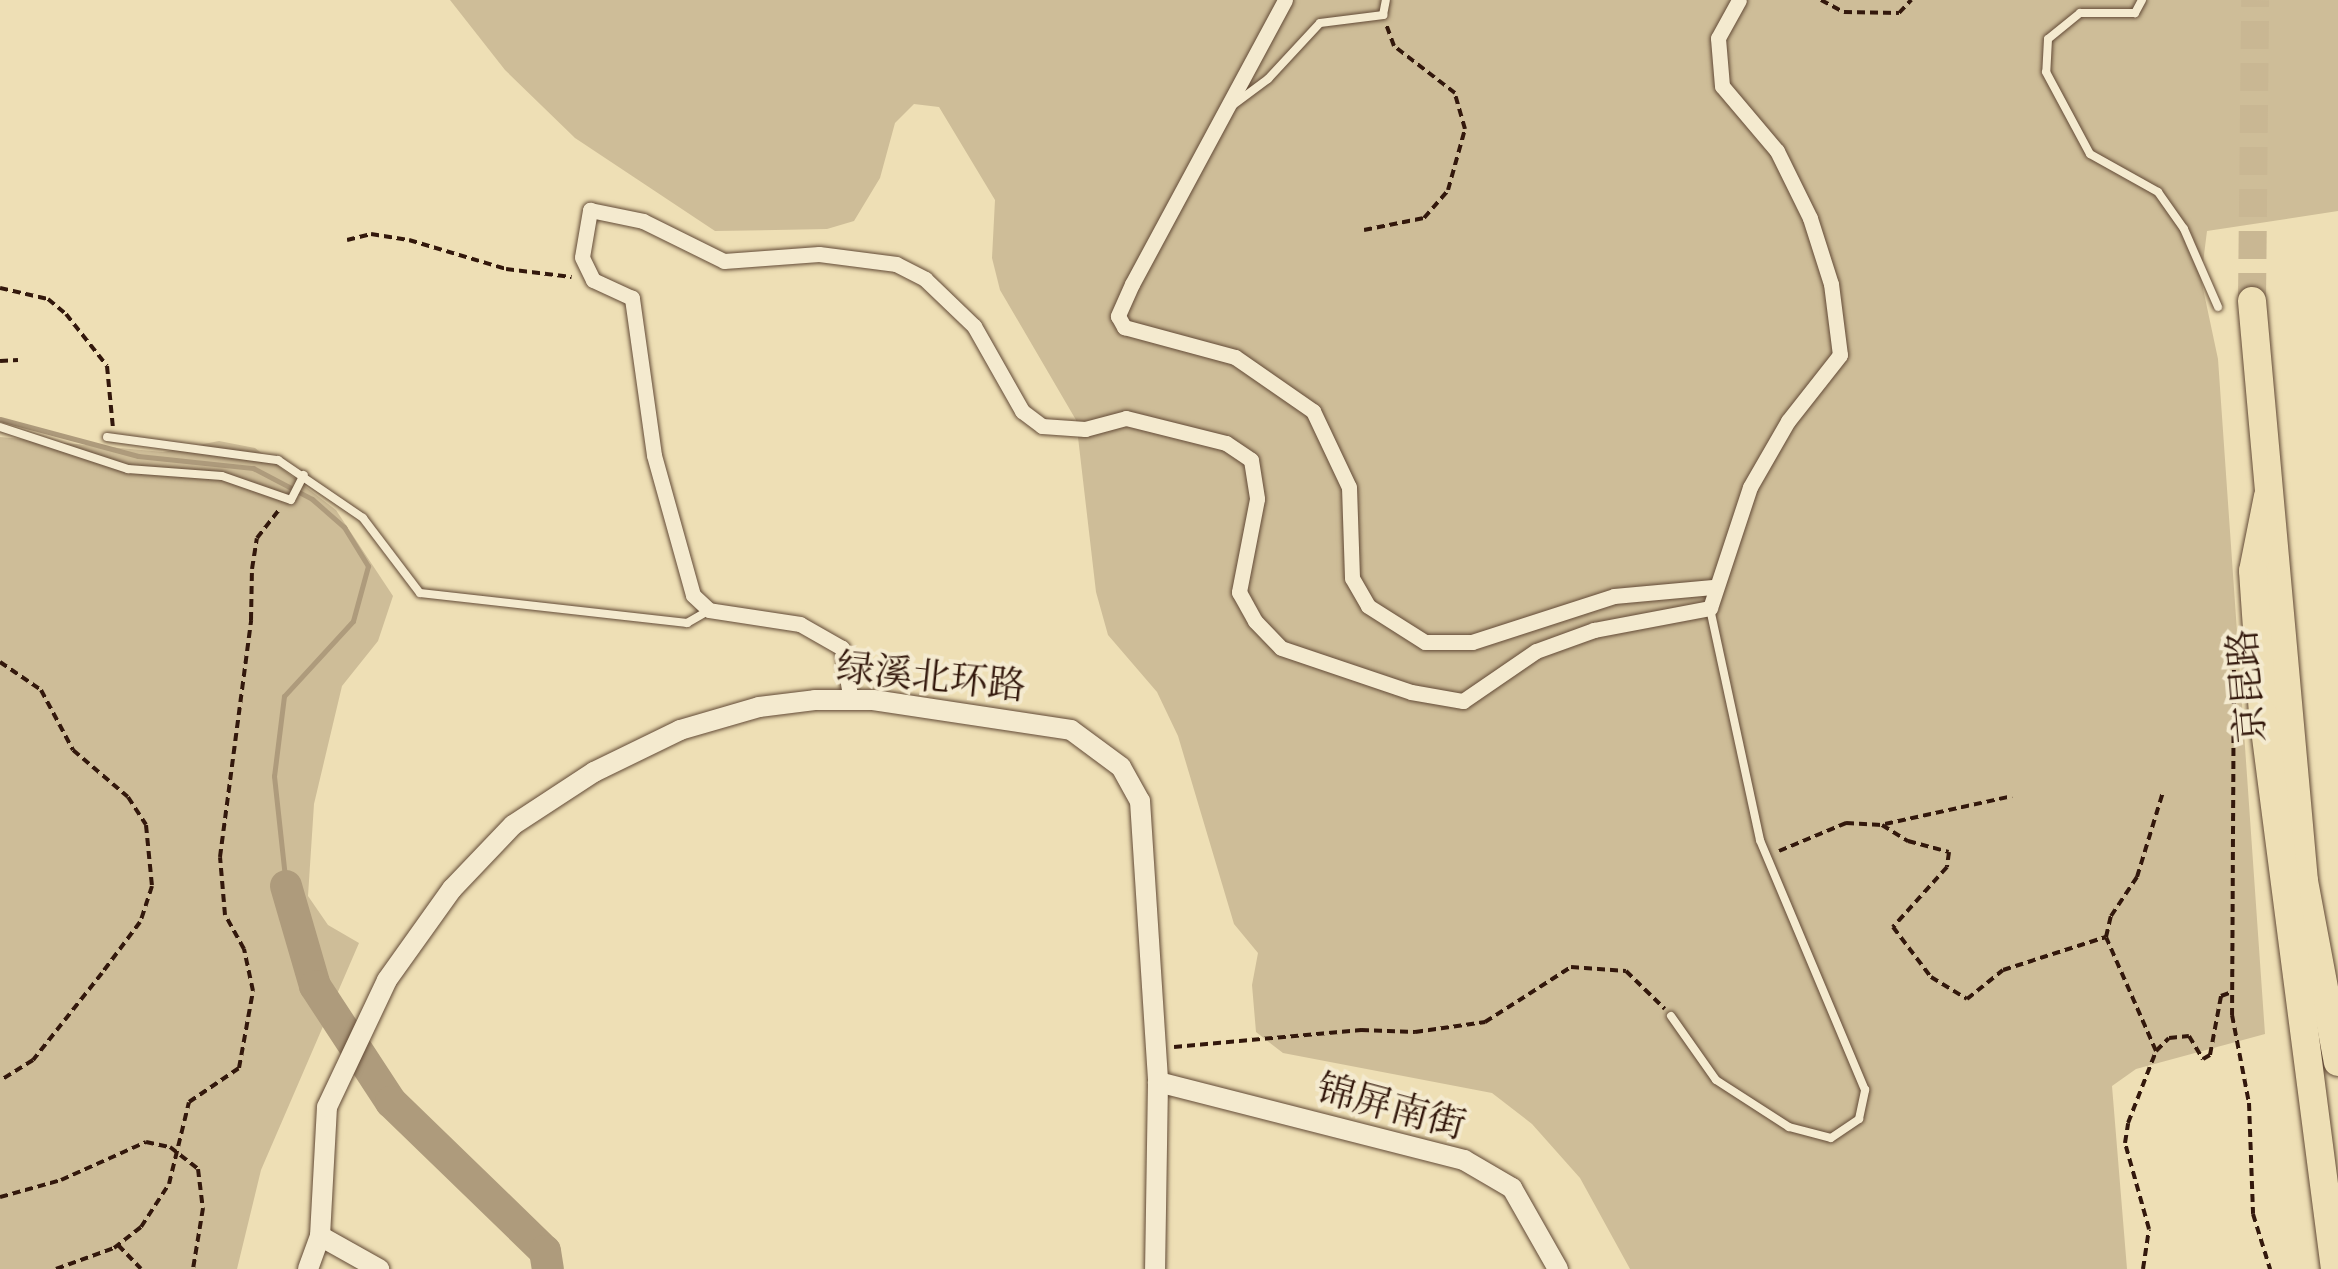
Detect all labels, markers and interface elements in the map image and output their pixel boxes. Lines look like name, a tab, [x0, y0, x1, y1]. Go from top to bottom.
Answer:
street label: 京昆路	[2220, 627, 2276, 745]
street label: 绿溪北环路	[834, 645, 1028, 711]
street label: 锦屏南街	[1312, 1066, 1470, 1150]

